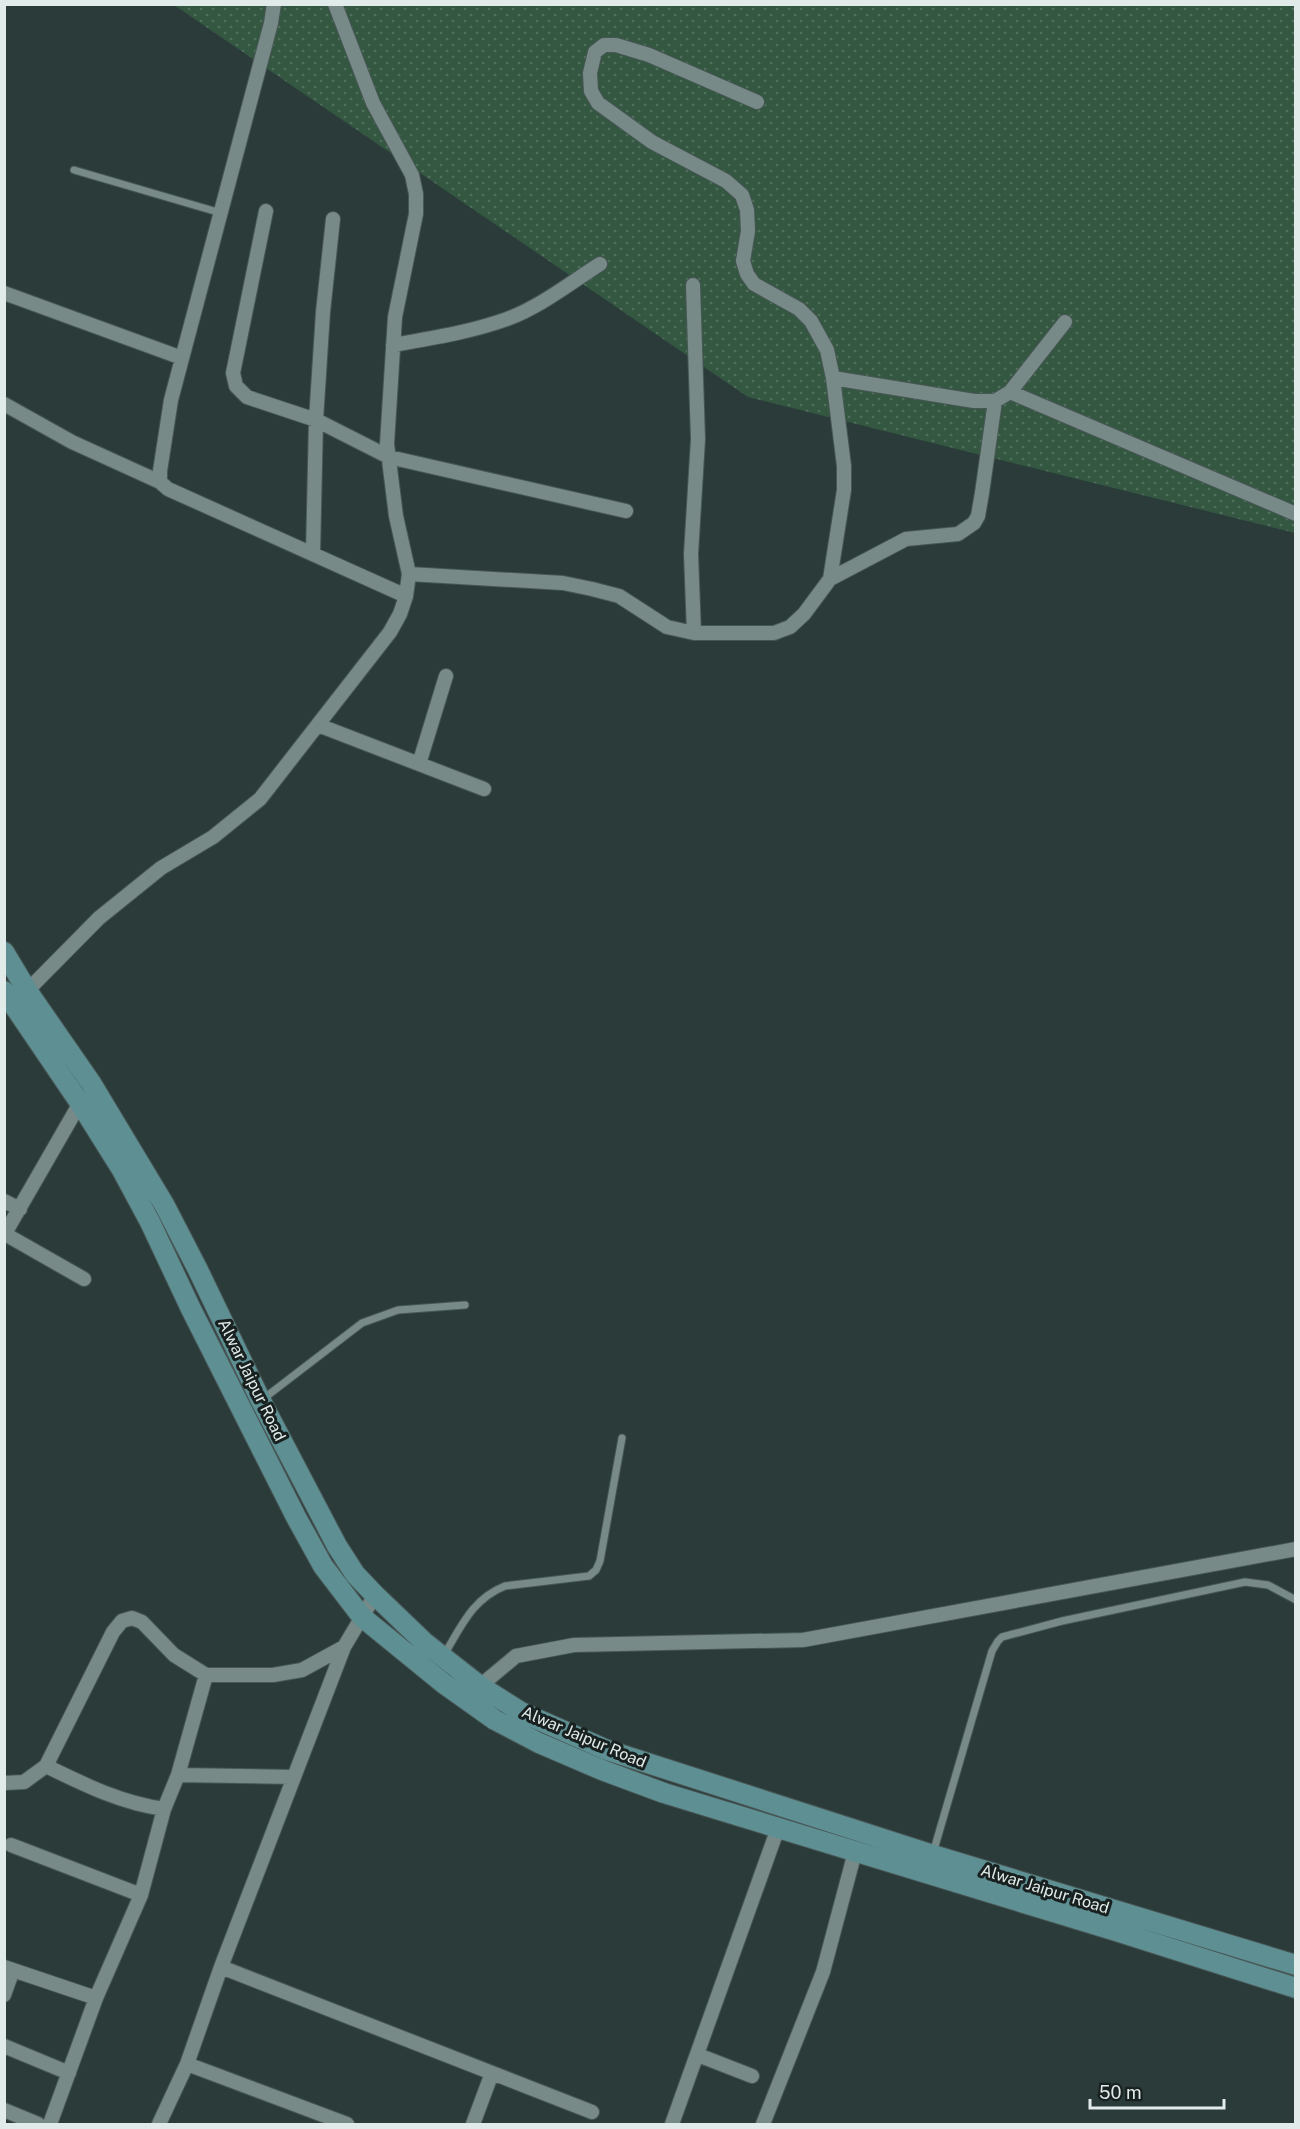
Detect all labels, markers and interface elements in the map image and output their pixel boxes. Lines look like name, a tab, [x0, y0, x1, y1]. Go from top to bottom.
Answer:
street label: Alwar Jaipur Road	[214, 1316, 290, 1444]
street label: Alwar Jaipur Road	[519, 1702, 649, 1772]
street label: Alwar Jaipur Road	[979, 1860, 1111, 1918]
scale bar	[1090, 2072, 1224, 2110]
text: 50 m	[1099, 2082, 1142, 2103]

